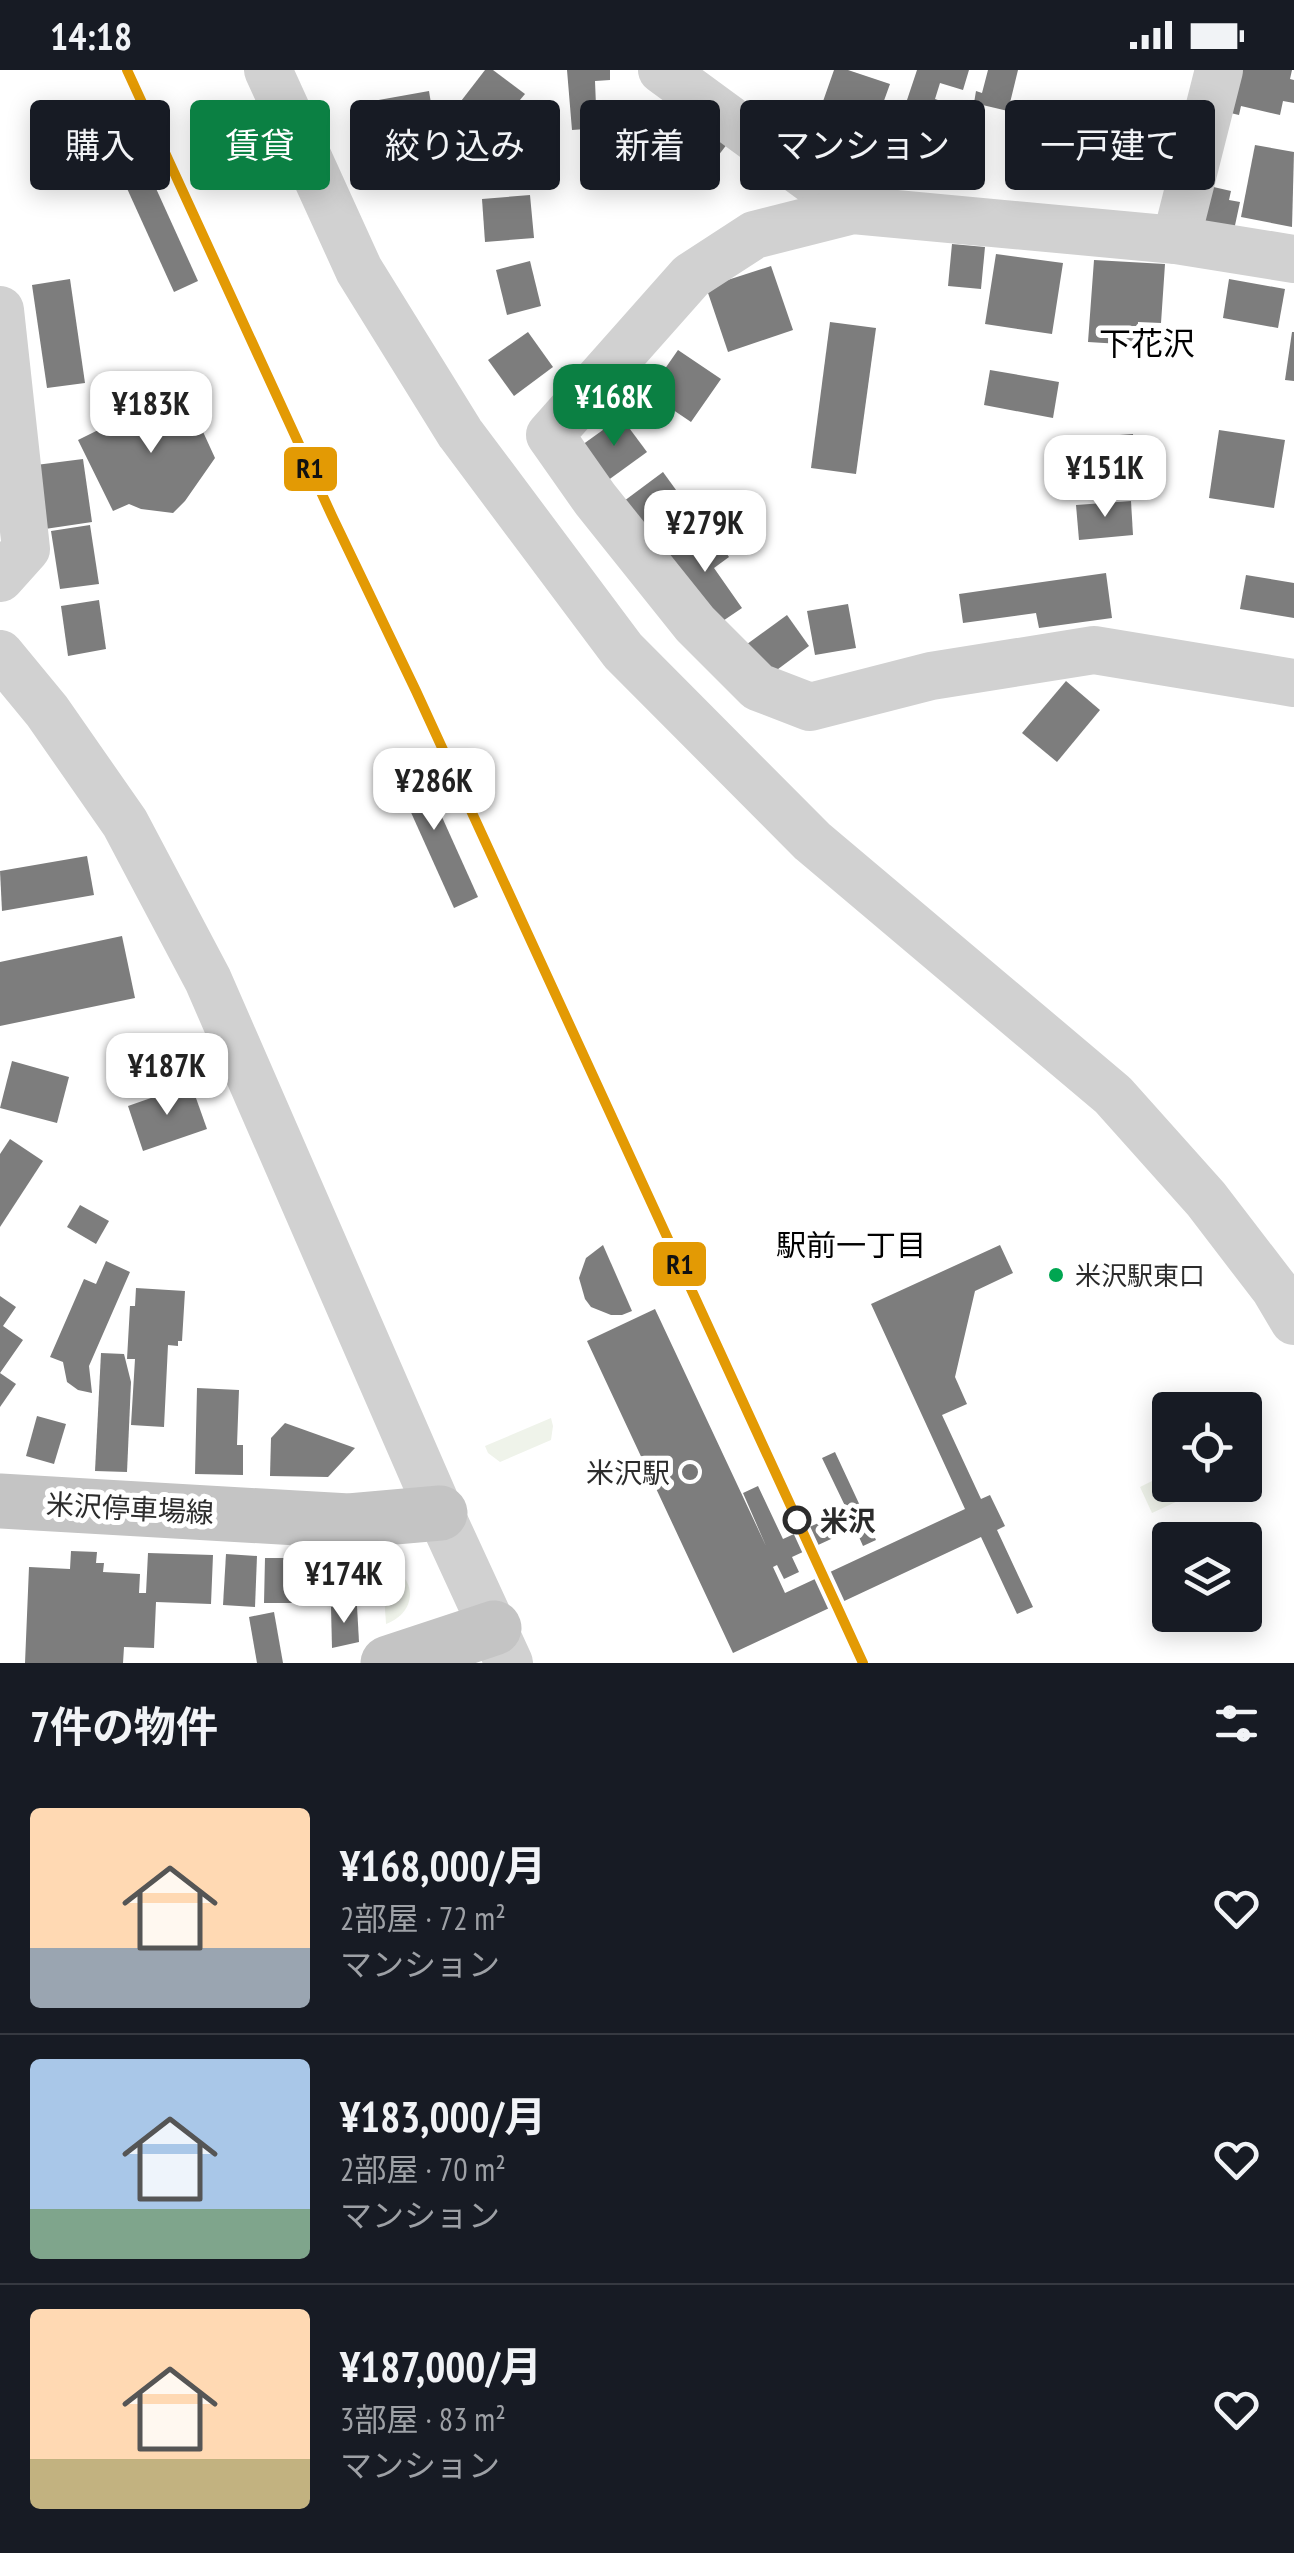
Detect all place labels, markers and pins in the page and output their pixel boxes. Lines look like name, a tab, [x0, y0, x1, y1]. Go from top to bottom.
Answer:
pin: ¥168K	[544, 364, 684, 449]
pin: ¥183K	[81, 371, 221, 456]
pin: ¥151K	[1035, 435, 1175, 520]
pin: ¥279K	[635, 490, 775, 575]
pin: ¥286K	[364, 748, 504, 833]
pin: ¥187K	[97, 1033, 237, 1118]
place label: 米沢駅東口	[1075, 1259, 1205, 1292]
marker: 米沢駅東口	[1046, 1265, 1066, 1285]
place label: 米沢駅	[586, 1454, 670, 1491]
marker: 米沢駅	[679, 1461, 701, 1483]
place label: 米沢	[820, 1502, 876, 1539]
marker: 米沢	[784, 1507, 810, 1533]
pin: ¥174K	[274, 1541, 414, 1626]

